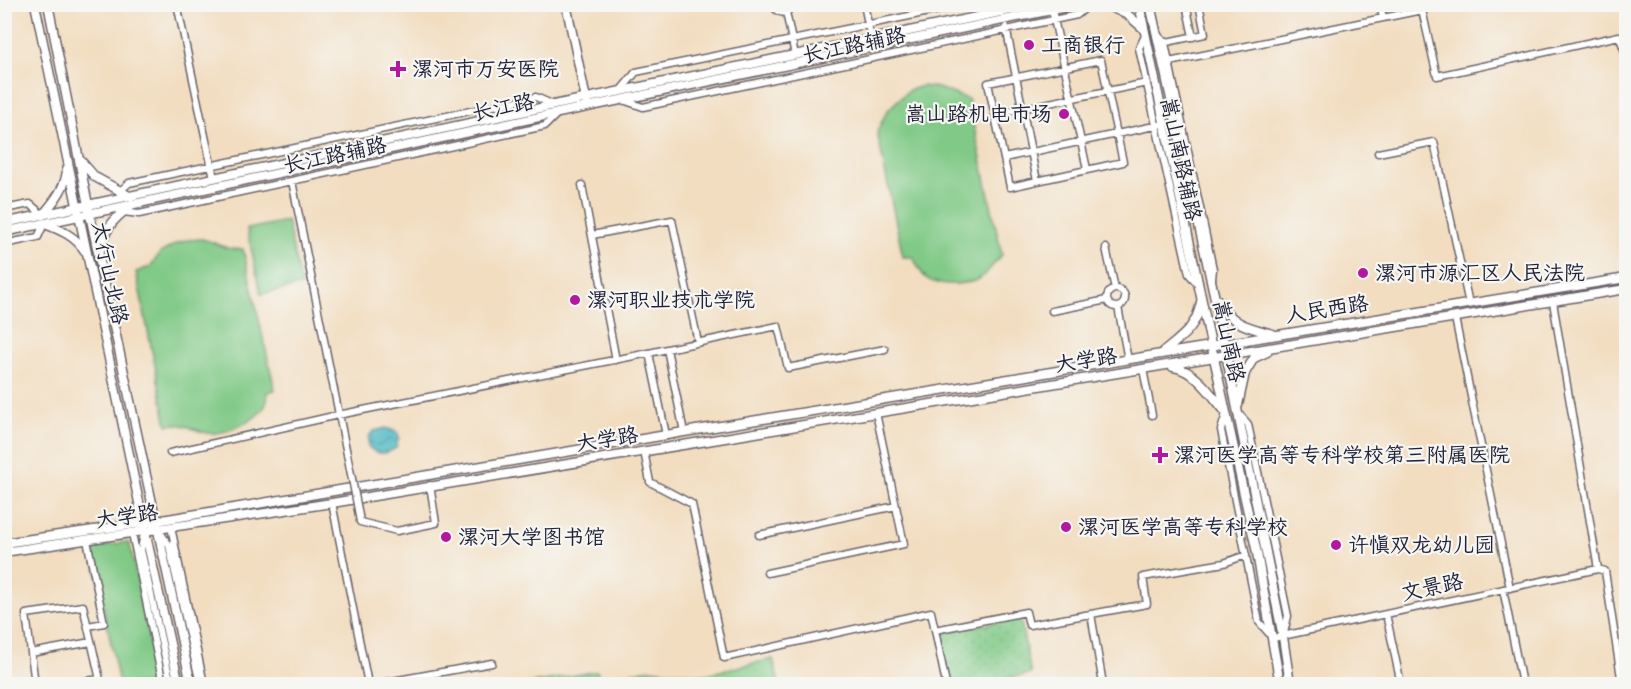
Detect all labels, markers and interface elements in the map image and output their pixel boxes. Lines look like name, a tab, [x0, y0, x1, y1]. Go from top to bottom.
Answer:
street label: 长江路辅路	[800, 21, 908, 69]
place label: 工商银行	[1041, 32, 1125, 58]
marker: 工商银行	[1022, 38, 1036, 52]
place label: 漯河市万安医院	[412, 56, 559, 82]
marker: 漯河市万安医院	[389, 60, 407, 78]
street label: 长江路	[469, 88, 537, 126]
street label: 嵩山南路辅路	[1155, 95, 1207, 223]
place label: 嵩山路机电市场	[905, 101, 1052, 127]
marker: 嵩山路机电市场	[1057, 107, 1071, 121]
street label: 长江路辅路	[281, 131, 389, 179]
street label: 太行山北路	[86, 219, 134, 327]
place label: 漯河市源汇区人民法院	[1375, 260, 1585, 286]
marker: 漯河市源汇区人民法院	[1356, 266, 1370, 280]
place label: 漯河职业技术学院	[587, 287, 755, 313]
street label: 人民西路	[1283, 290, 1371, 328]
marker: 漯河职业技术学院	[568, 293, 582, 307]
street label: 嵩山南路	[1208, 297, 1250, 385]
street label: 大学路	[1053, 342, 1119, 378]
street label: 大学路	[574, 421, 640, 457]
place label: 漯河医学高等专科学校第三附属医院	[1174, 442, 1510, 468]
marker: 漯河医学高等专科学校第三附属医院	[1151, 446, 1169, 464]
street label: 大学路	[94, 499, 160, 533]
place label: 漯河医学高等专科学校	[1078, 514, 1288, 540]
marker: 漯河医学高等专科学校	[1059, 520, 1073, 534]
place label: 漯河大学图书馆	[458, 524, 605, 550]
marker: 漯河大学图书馆	[439, 530, 453, 544]
place label: 许慎双龙幼儿园	[1348, 532, 1495, 558]
marker: 许慎双龙幼儿园	[1329, 538, 1343, 552]
street label: 文景路	[1398, 568, 1466, 606]

